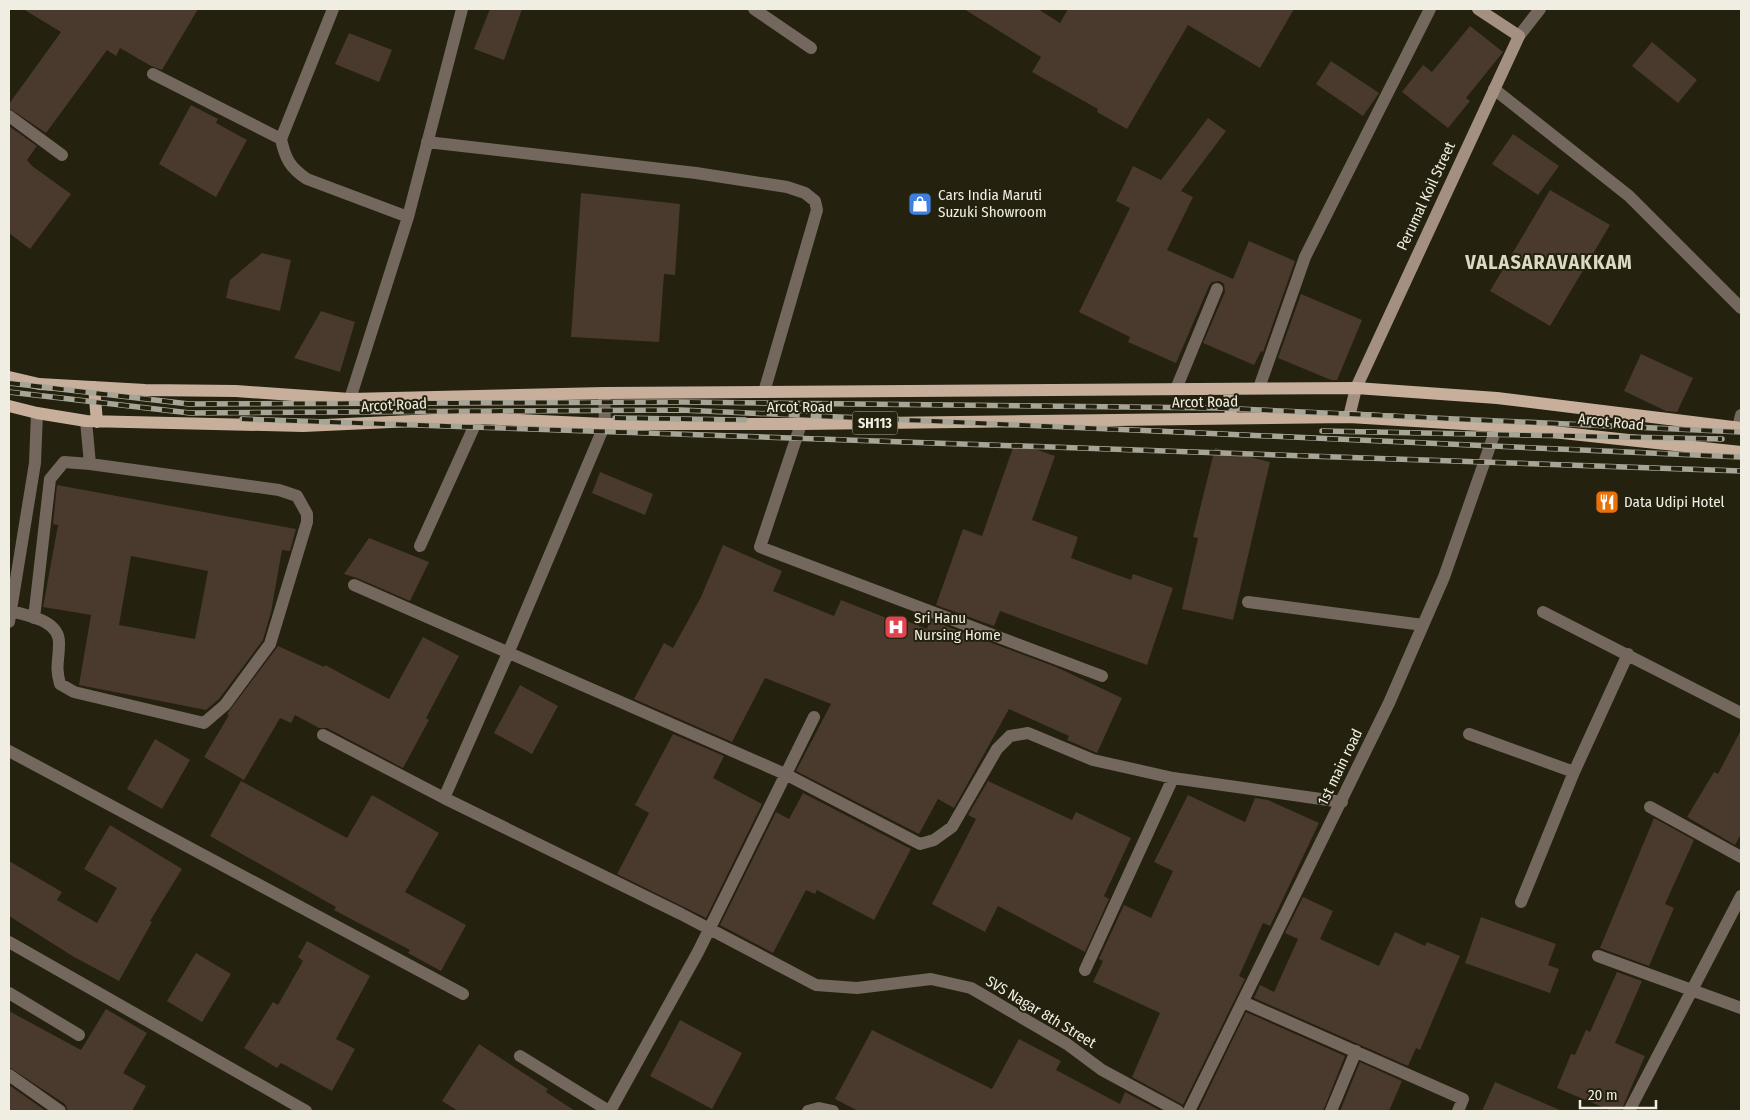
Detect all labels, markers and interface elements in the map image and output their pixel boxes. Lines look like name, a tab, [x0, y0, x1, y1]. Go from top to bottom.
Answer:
street label: Perumal Koil Street	[1393, 139, 1459, 253]
place label: Cars India Maruti Suzuki Showroom	[938, 186, 1046, 221]
shop icon: Cars India Maruti Suzuki Showroom	[907, 191, 933, 217]
district label: VALASARAVAKKAM	[1464, 250, 1633, 274]
street label: Arcot Road	[1172, 392, 1238, 412]
street label: Arcot Road	[360, 394, 428, 416]
street label: Arcot Road	[767, 398, 833, 416]
street label: Arcot Road	[1577, 410, 1645, 434]
road number: SH113	[852, 412, 898, 434]
restaurant icon: Data Udipi Hotel	[1594, 489, 1620, 515]
place label: Data Udipi Hotel	[1624, 493, 1725, 511]
place label: Sri Hanu Nursing Home	[914, 609, 1001, 644]
hospital icon: Sri Hanu Nursing Home	[883, 614, 909, 640]
street label: 1st main road	[1314, 726, 1366, 808]
street label: SVS Nagar 8th Street	[983, 972, 1099, 1052]
scale bar	[1580, 1078, 1656, 1110]
text: 20 m	[1588, 1086, 1618, 1104]

